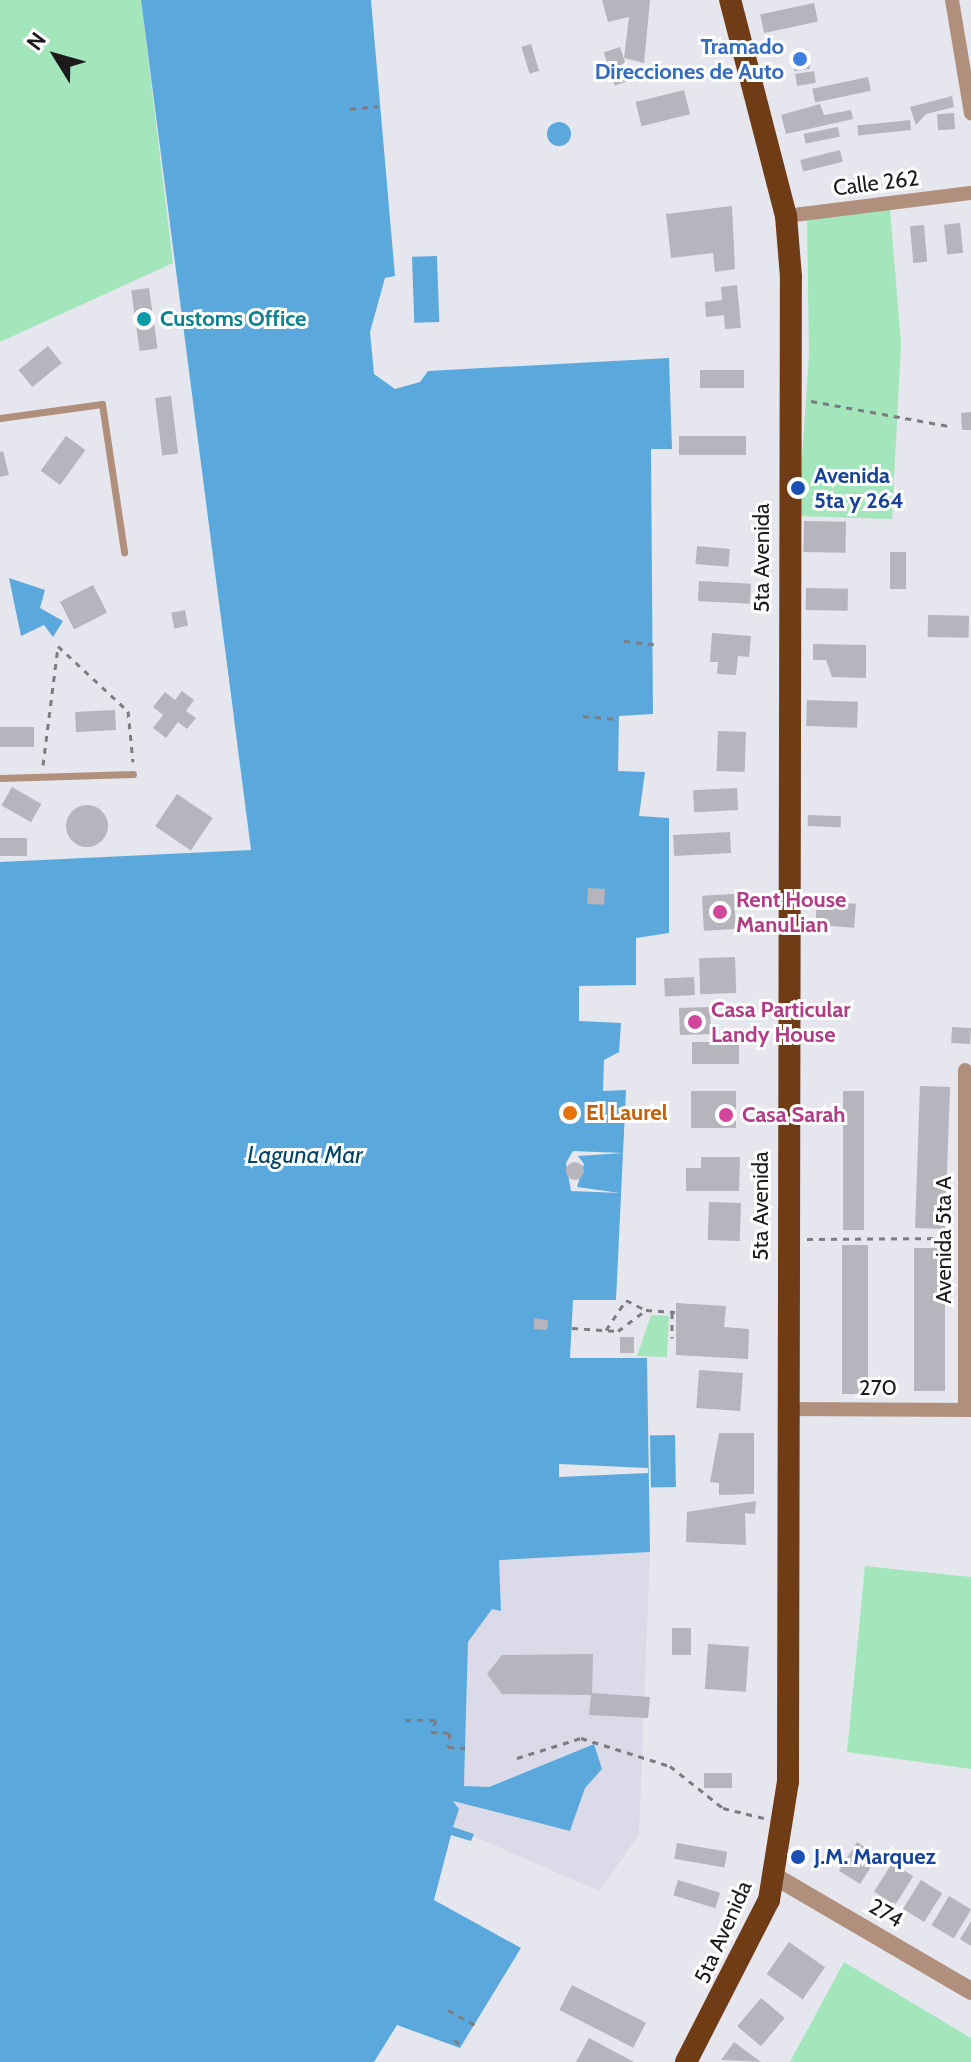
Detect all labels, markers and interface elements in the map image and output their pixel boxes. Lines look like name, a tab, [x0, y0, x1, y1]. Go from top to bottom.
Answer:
north arrow	[16, 16, 96, 96]
text: N	[21, 27, 52, 56]
place label: Tramado Direcciones de Auto	[595, 33, 784, 84]
marker: Tramado Direcciones de Auto	[791, 50, 809, 68]
street label: Calle 262	[832, 165, 920, 201]
place label: Customs Office	[160, 306, 306, 332]
marker: Customs Office	[135, 310, 153, 328]
place label: Avenida 5ta y 264	[814, 462, 904, 514]
marker: Avenida 5ta y 264	[789, 479, 807, 497]
street label: 5ta Avenida	[749, 503, 775, 613]
place label: Rent House ManuLian	[736, 886, 846, 938]
marker: Rent House ManuLian	[711, 903, 729, 921]
place label: Casa Particular Landy House	[711, 996, 851, 1048]
marker: Casa Particular Landy House	[686, 1013, 704, 1031]
place label: El Laurel	[586, 1100, 667, 1126]
place label: Casa Sarah	[742, 1102, 845, 1128]
marker: El Laurel	[561, 1104, 579, 1122]
marker: Casa Sarah	[717, 1106, 735, 1124]
water label: Laguna Mar	[247, 1141, 363, 1169]
street label: 5ta Avenida	[748, 1151, 774, 1261]
street label: Avenida 5ta A	[931, 1176, 957, 1304]
street label: 270	[859, 1375, 897, 1401]
place label: J.M. Marquez	[814, 1844, 936, 1870]
marker: J.M. Marquez	[789, 1848, 807, 1866]
street label: 5ta Avenida	[689, 1877, 757, 1987]
street label: 274	[864, 1893, 908, 1933]

